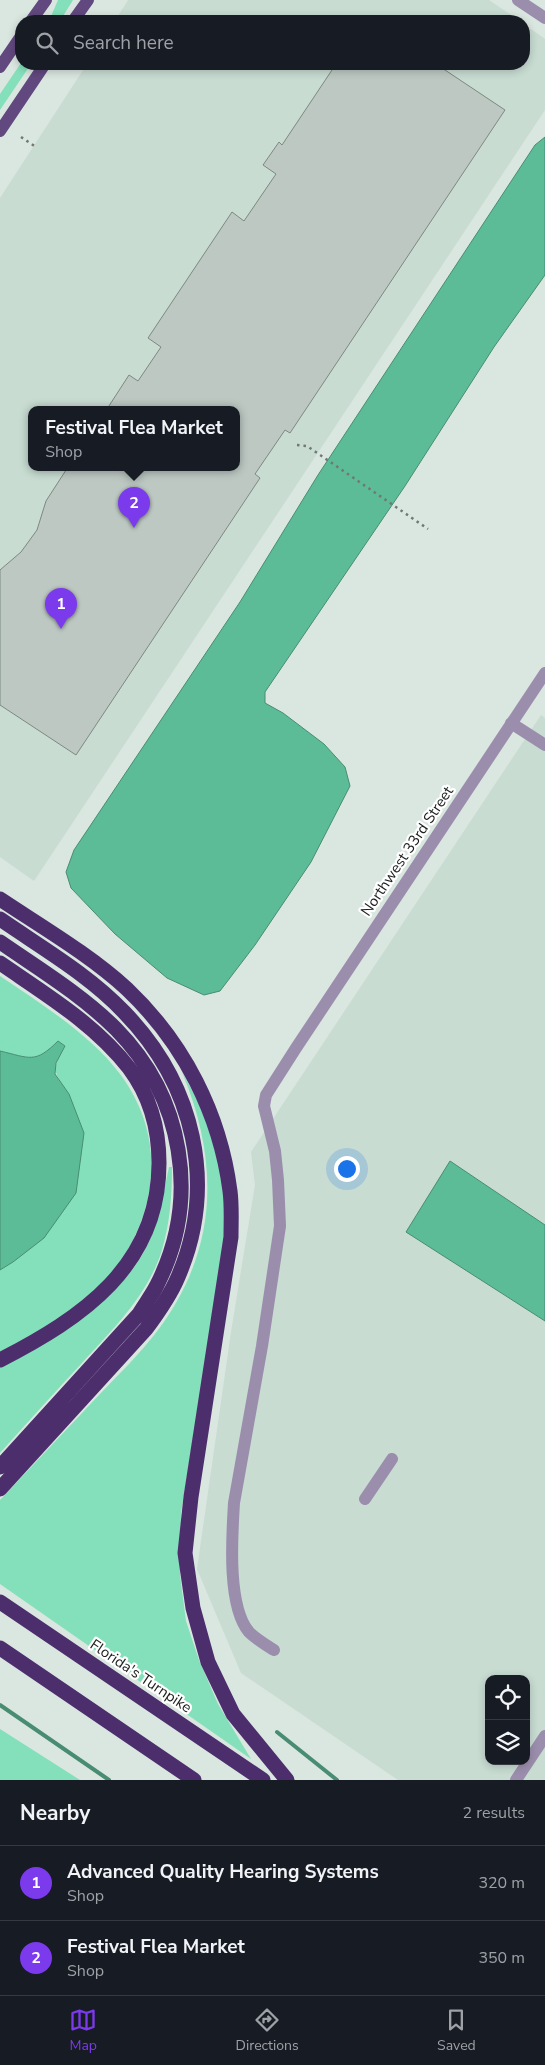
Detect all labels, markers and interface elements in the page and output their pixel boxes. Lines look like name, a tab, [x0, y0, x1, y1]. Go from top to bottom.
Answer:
search box	[15, 15, 530, 70]
icon: search	[33, 29, 61, 57]
text: Search here	[73, 30, 174, 56]
popup	[28, 406, 240, 471]
text: Festival Flea Market	[45, 415, 223, 441]
text: Shop	[45, 441, 82, 463]
pin: 2	[118, 487, 150, 528]
pin: 1	[45, 588, 77, 629]
street label: Northwest 33rd Street	[356, 782, 458, 920]
your location	[334, 1156, 360, 1182]
street label: Florida's Turnpike	[86, 1635, 196, 1717]
map controls	[485, 1675, 530, 1765]
button: locate	[485, 1675, 530, 1720]
button: layers	[485, 1720, 530, 1765]
text: Nearby	[20, 1799, 90, 1827]
text: 2 results	[463, 1802, 525, 1824]
text: Advanced Quality Hearing Systems	[67, 1859, 379, 1885]
text: 1	[31, 1872, 41, 1894]
text: 320 m	[478, 1872, 525, 1894]
text: Shop	[67, 1885, 104, 1907]
text: Festival Flea Market	[67, 1934, 245, 1960]
text: 2	[31, 1947, 41, 1969]
text: 350 m	[478, 1947, 525, 1969]
text: Shop	[67, 1960, 104, 1982]
tab: Map	[69, 2006, 97, 2055]
tab: Directions	[236, 2006, 299, 2055]
tab: Saved	[437, 2006, 476, 2055]

